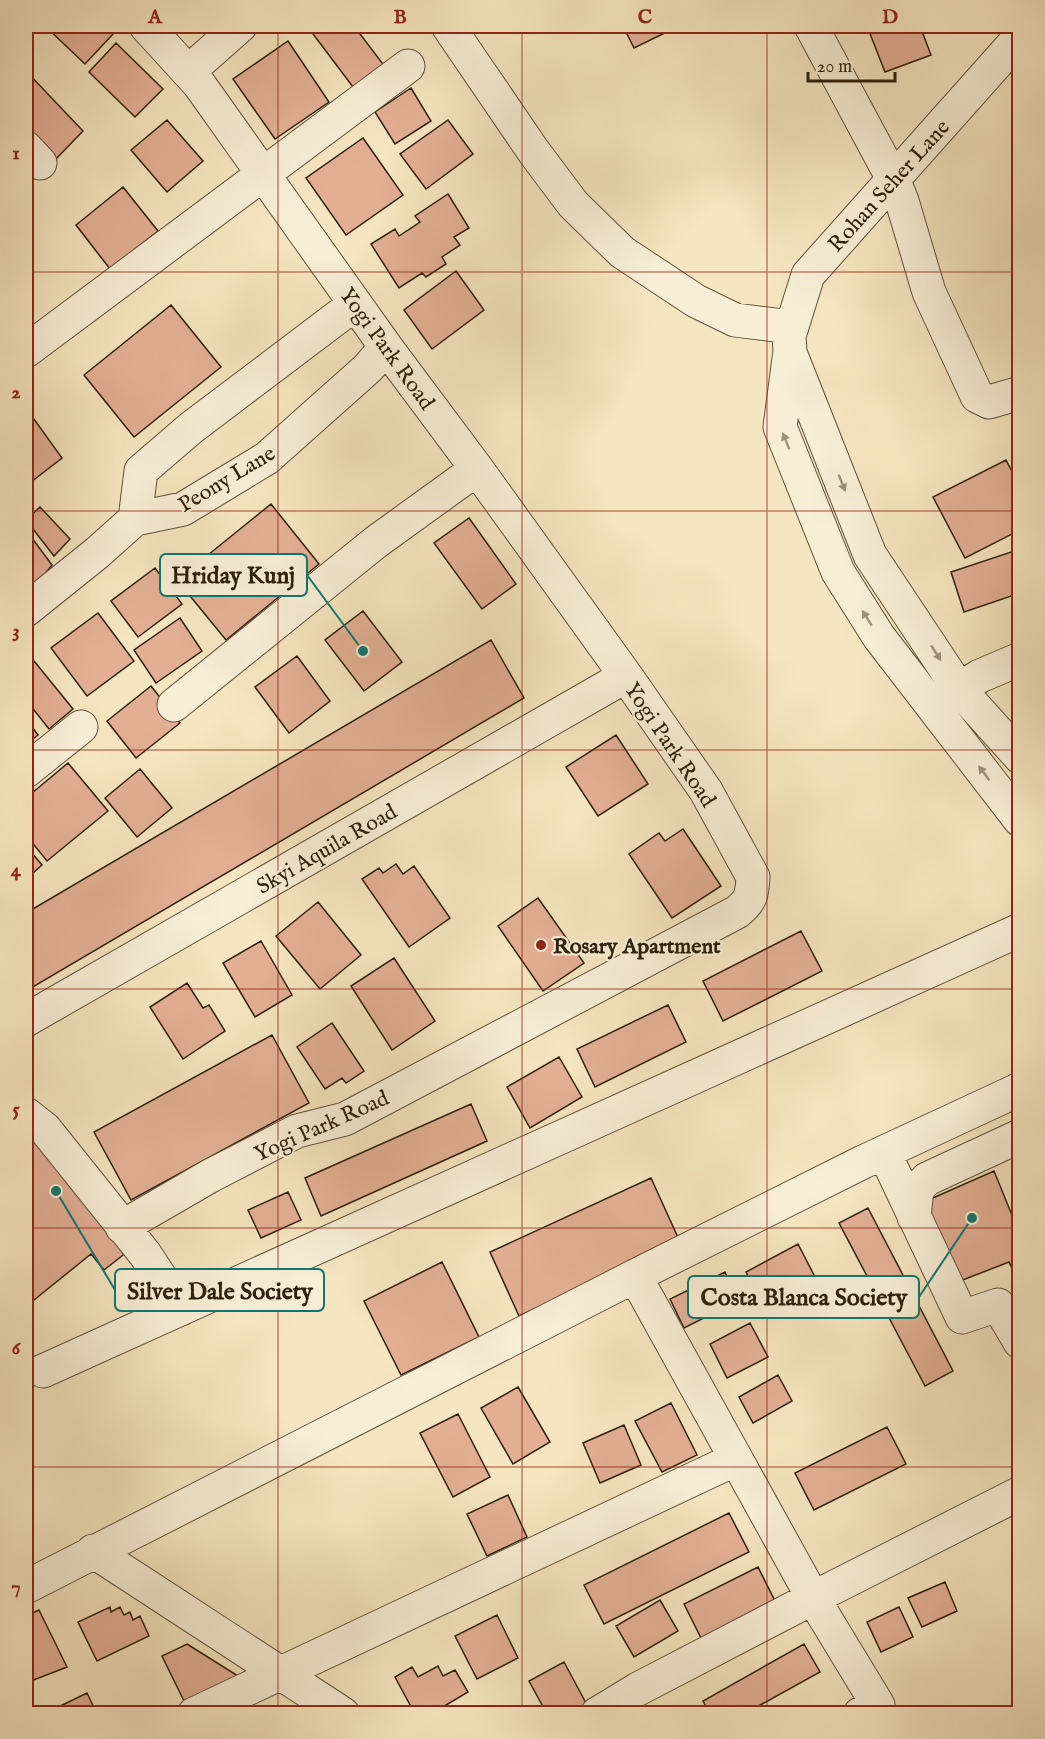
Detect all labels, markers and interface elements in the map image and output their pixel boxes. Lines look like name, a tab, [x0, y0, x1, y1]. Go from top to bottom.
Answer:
text: A	[147, 5, 163, 30]
text: B	[393, 5, 407, 30]
text: C	[638, 5, 652, 30]
text: D	[882, 5, 898, 30]
scale bar	[808, 45, 895, 83]
text: 20 m	[817, 56, 852, 79]
street label: Rohan Seher Lane	[823, 114, 956, 259]
text: 1	[12, 141, 20, 166]
street label: Yogi Park Road	[333, 283, 440, 416]
text: 2	[11, 380, 21, 405]
one-way arrow	[781, 432, 790, 450]
street label: Peony Lane	[173, 440, 281, 520]
one-way arrow	[837, 475, 847, 493]
callout: Hriday Kunj	[160, 554, 307, 596]
text: Hriday Kunj	[171, 561, 295, 592]
one-way arrow	[861, 610, 872, 626]
text: 3	[12, 619, 20, 644]
one-way arrow	[930, 645, 941, 662]
street label: Yogi Park Road	[617, 677, 721, 813]
one-way arrow	[978, 765, 990, 781]
street label: Skyi Aquila Road	[252, 798, 403, 901]
text: 4	[11, 858, 22, 883]
place label: Rosary Apartment	[553, 933, 721, 961]
marker: Rosary Apartment	[534, 938, 548, 952]
street label: Yogi Park Road	[250, 1085, 394, 1169]
text: 5	[12, 1097, 20, 1122]
callout: Silver Dale Society	[115, 1269, 324, 1311]
callout: Costa Blanca Society	[688, 1276, 919, 1318]
text: Silver Dale Society	[127, 1277, 314, 1308]
text: Costa Blanca Society	[701, 1283, 909, 1314]
text: 6	[12, 1336, 22, 1361]
text: 7	[11, 1575, 21, 1600]

